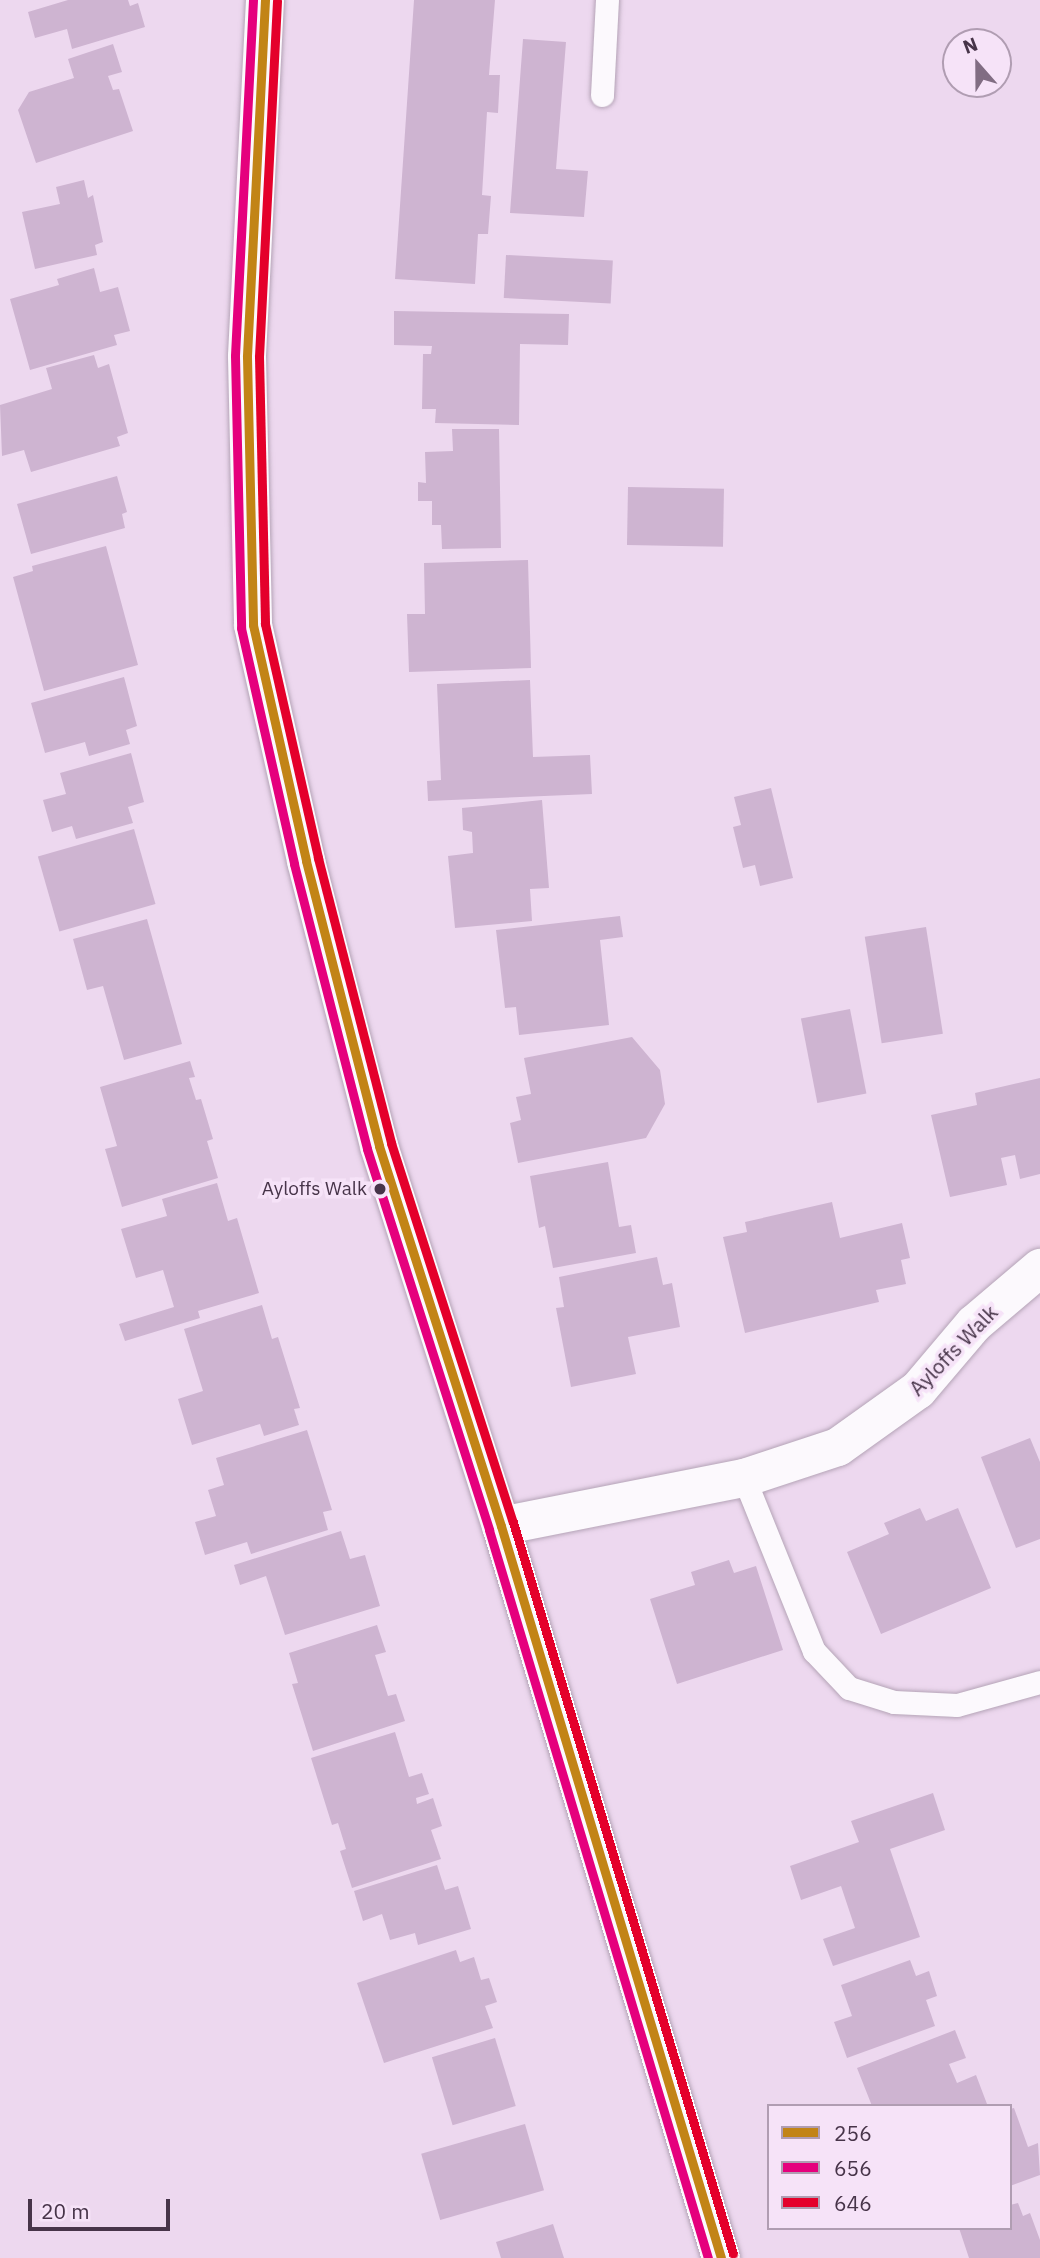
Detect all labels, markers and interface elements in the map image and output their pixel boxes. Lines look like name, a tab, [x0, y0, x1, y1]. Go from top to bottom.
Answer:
north arrow	[942, 28, 1012, 98]
text: N	[959, 32, 981, 59]
place label: Ayloffs Walk	[262, 1178, 367, 1200]
marker: Ayloffs Walk	[373, 1182, 387, 1196]
street label: Ayloffs Walk	[904, 1299, 1002, 1401]
legend	[767, 2104, 1012, 2230]
text: 256	[834, 2119, 872, 2147]
text: 656	[834, 2154, 872, 2182]
scale bar	[32, 2184, 173, 2228]
text: 646	[834, 2189, 872, 2217]
text: 20 m	[41, 2197, 90, 2225]

